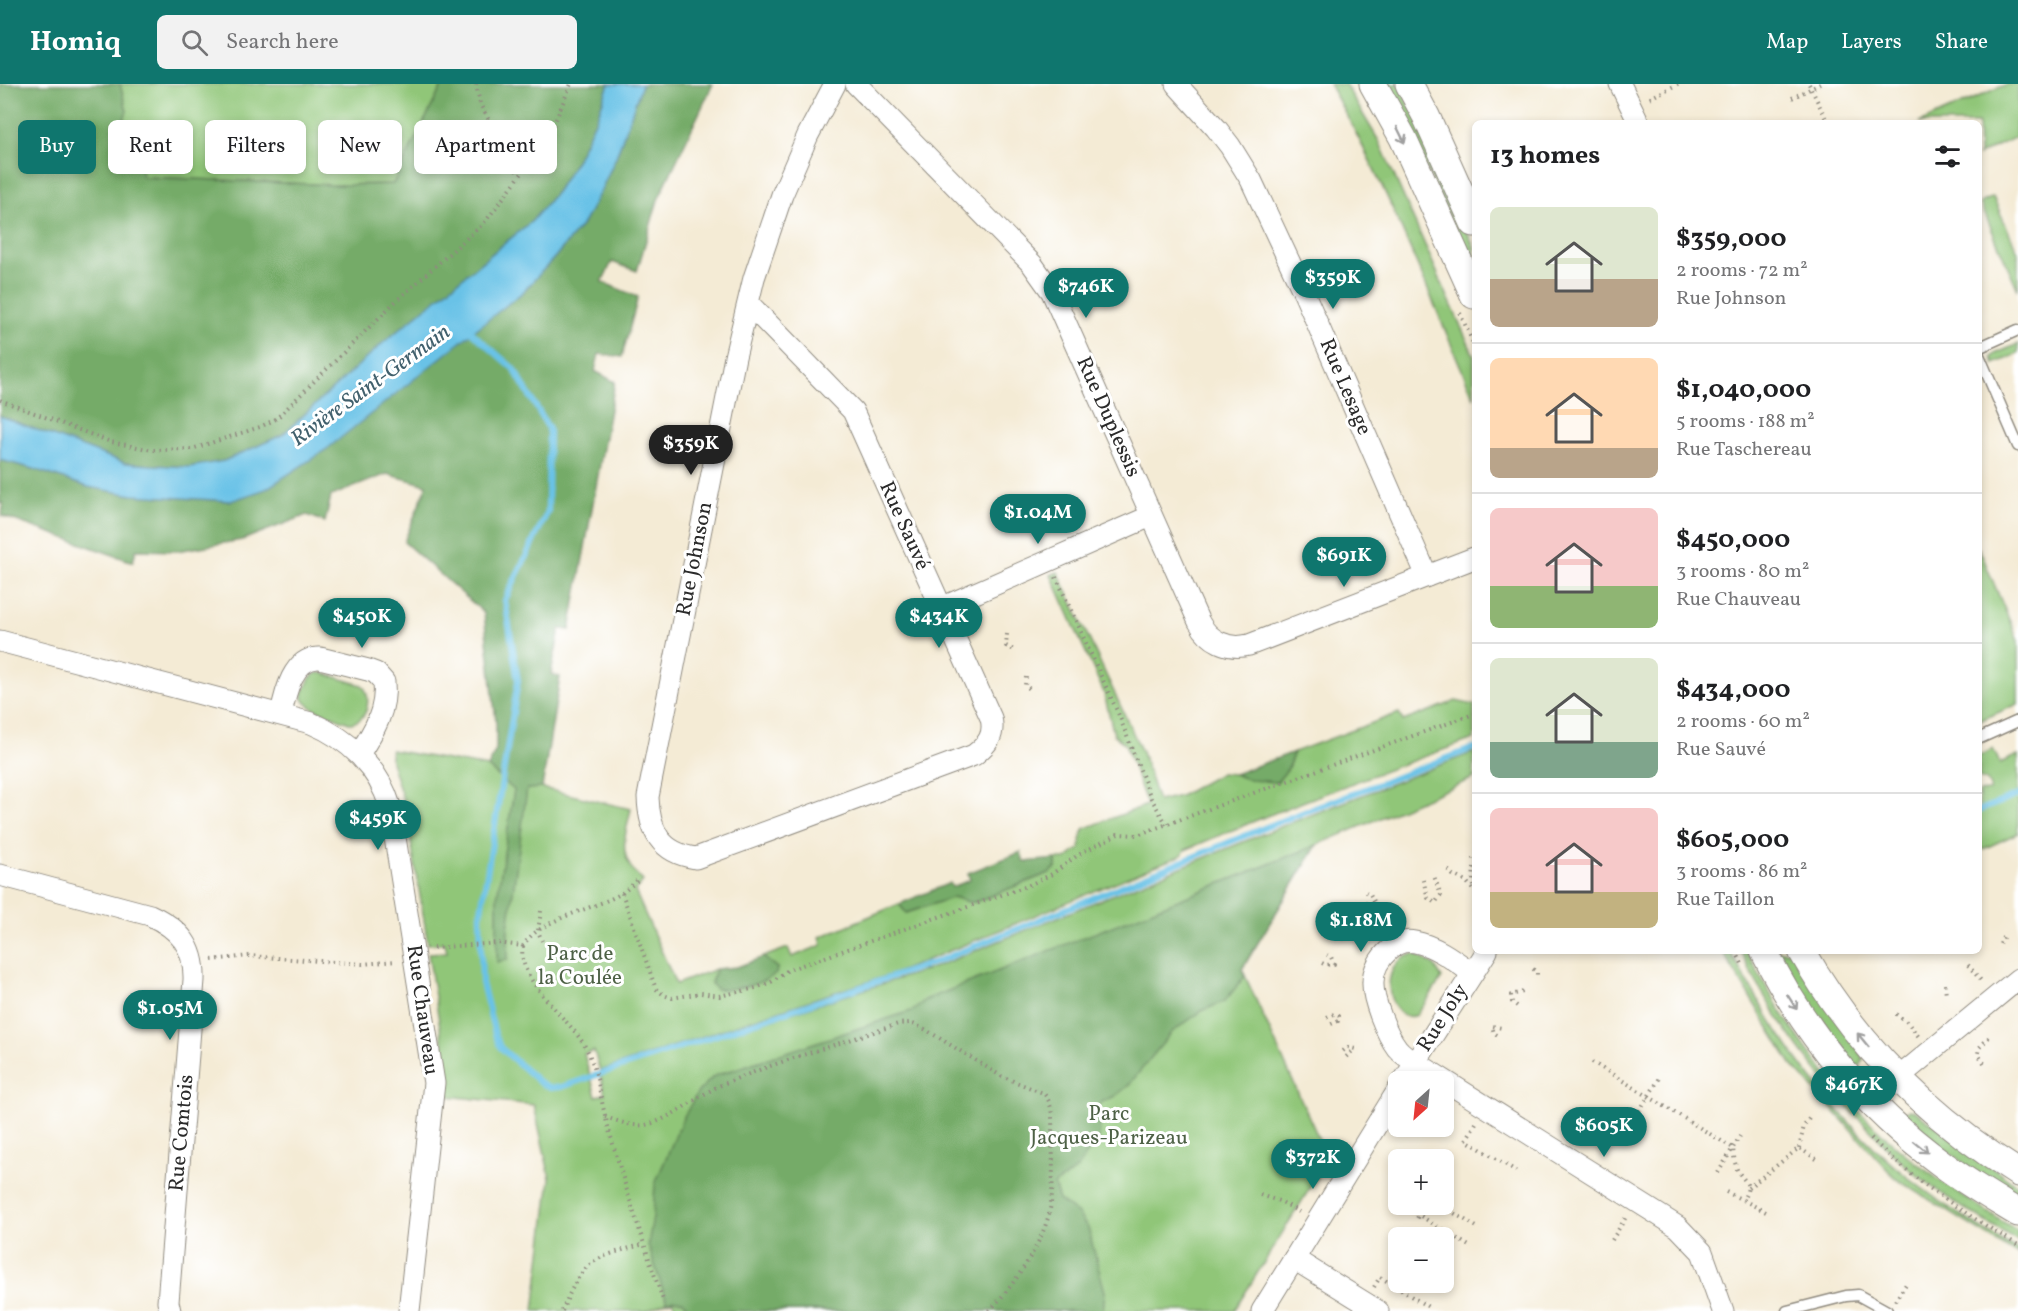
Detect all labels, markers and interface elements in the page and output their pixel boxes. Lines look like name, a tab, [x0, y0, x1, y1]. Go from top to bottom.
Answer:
search box	[157, 15, 577, 69]
text: Homiq	[30, 23, 121, 62]
icon: search	[178, 26, 211, 59]
text: Search here	[226, 27, 339, 58]
text: Map	[1766, 28, 1808, 57]
text: Layers	[1841, 28, 1902, 57]
text: Share	[1935, 28, 1988, 57]
chip: Buy	[18, 120, 96, 174]
chip: Rent	[108, 120, 193, 174]
chip: Filters	[205, 120, 306, 174]
chip: New	[318, 120, 402, 174]
chip: Apartment	[414, 120, 557, 174]
one-way arrow	[1396, 126, 1408, 144]
text: 13 homes	[1490, 138, 1600, 174]
icon: filters	[1931, 140, 1964, 173]
text: $359,000	[1676, 221, 1786, 257]
icon: home	[1538, 231, 1610, 303]
text: 2 rooms · 72 m²	[1676, 257, 1808, 285]
pin: $359K	[1291, 259, 1375, 310]
text: $359K	[1305, 264, 1361, 292]
pin: $746K	[1044, 268, 1128, 319]
text: $746K	[1058, 273, 1114, 301]
text: Rue Johnson	[1676, 285, 1786, 313]
water label: Rivière Saint-Germain	[285, 317, 457, 455]
street label: Rue Lesage	[1312, 334, 1378, 440]
street label: Rue Duplessis	[1069, 352, 1147, 482]
text: $1,040,000	[1676, 372, 1811, 408]
icon: home	[1538, 382, 1610, 454]
text: 5 rooms · 188 m²	[1676, 408, 1815, 436]
pin: $359K	[649, 425, 733, 476]
text: $359K	[663, 430, 719, 458]
text: Rue Taschereau	[1676, 436, 1812, 464]
street label: Rue Sauvé	[872, 477, 936, 575]
pin: $1.04M	[989, 494, 1087, 545]
street label: Rue Johnson	[670, 499, 720, 619]
text: $1.04M	[1004, 499, 1072, 527]
text: $450,000	[1676, 522, 1790, 558]
icon: home	[1538, 532, 1610, 604]
pin: $691K	[1302, 537, 1386, 588]
text: $691K	[1316, 542, 1372, 570]
text: 3 rooms · 80 m²	[1676, 558, 1809, 586]
text: Rue Chauveau	[1676, 586, 1801, 614]
pin: $450K	[320, 598, 404, 649]
pin: $434K	[897, 598, 981, 649]
text: $450K	[332, 603, 392, 631]
text: $434K	[909, 603, 969, 631]
text: $434,000	[1676, 672, 1790, 708]
icon: home	[1538, 682, 1610, 754]
text: 2 rooms · 60 m²	[1676, 708, 1810, 736]
text: Rue Sauvé	[1676, 736, 1766, 764]
pin: $459K	[336, 800, 420, 851]
text: $459K	[349, 805, 407, 833]
text: $605,000	[1676, 822, 1789, 858]
icon: home	[1538, 832, 1610, 904]
text: 3 rooms · 86 m²	[1676, 858, 1807, 886]
text: Rue Taillon	[1676, 886, 1775, 914]
pin: $1.18M	[1312, 902, 1410, 953]
text: $1.18M	[1329, 907, 1393, 935]
park label: Parc de la Coulée	[538, 940, 622, 993]
street label: Rue Chauveau	[398, 943, 446, 1077]
street label: Rue Joly	[1411, 978, 1476, 1058]
pin: $1.05M	[121, 990, 219, 1041]
one-way arrow	[1787, 993, 1799, 1010]
text: $1.05M	[137, 995, 203, 1023]
one-way arrow	[1857, 1032, 1870, 1048]
pin: $467K	[1812, 1066, 1896, 1117]
north arrow	[1388, 1071, 1454, 1137]
map controls	[1388, 1071, 1454, 1293]
text: $467K	[1825, 1071, 1883, 1099]
street label: Rue Comtois	[162, 1073, 202, 1193]
park label: Parc Jacques-Parizeau	[1030, 1100, 1188, 1153]
pin: $605K	[1562, 1107, 1646, 1158]
text: $605K	[1575, 1112, 1633, 1140]
pin: $372K	[1271, 1139, 1355, 1190]
one-way arrow	[1913, 1141, 1929, 1154]
text: $372K	[1285, 1144, 1341, 1172]
button: +	[1388, 1149, 1454, 1215]
button: −	[1388, 1227, 1454, 1293]

